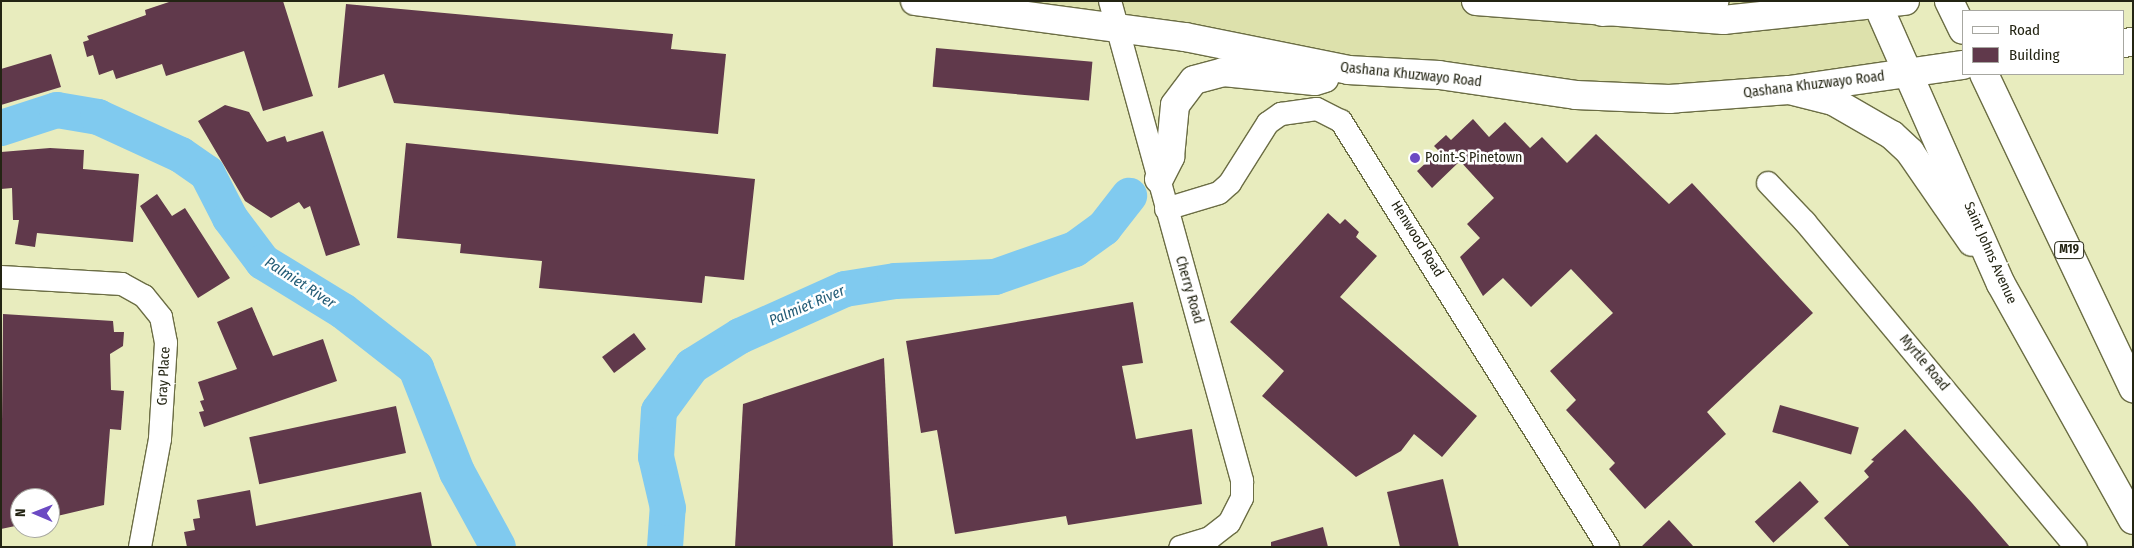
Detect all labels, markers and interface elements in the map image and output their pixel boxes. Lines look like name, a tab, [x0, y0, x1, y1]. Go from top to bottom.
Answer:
legend	[1962, 10, 2124, 75]
text: Road	[2009, 21, 2040, 39]
text: Building	[2009, 46, 2060, 64]
street label: Qashana Khuzwayo Road	[1339, 59, 1483, 91]
street label: Qashana Khuzwayo Road	[1742, 68, 1886, 102]
place label: Point-S Pinetown	[1425, 150, 1522, 166]
marker: Point-S Pinetown	[1409, 152, 1421, 164]
street label: Henwood Road	[1387, 198, 1447, 280]
street label: Saint Johns Avenue	[1960, 199, 2020, 307]
road number: M19	[2054, 240, 2084, 260]
water label: Palmiet River	[261, 254, 339, 312]
street label: Cherry Road	[1171, 254, 1207, 326]
water label: Palmiet River	[766, 282, 848, 330]
street label: Myrtle Road	[1896, 331, 1952, 395]
street label: Gray Place	[154, 346, 174, 406]
north arrow	[10, 488, 60, 538]
text: N	[12, 508, 29, 517]

